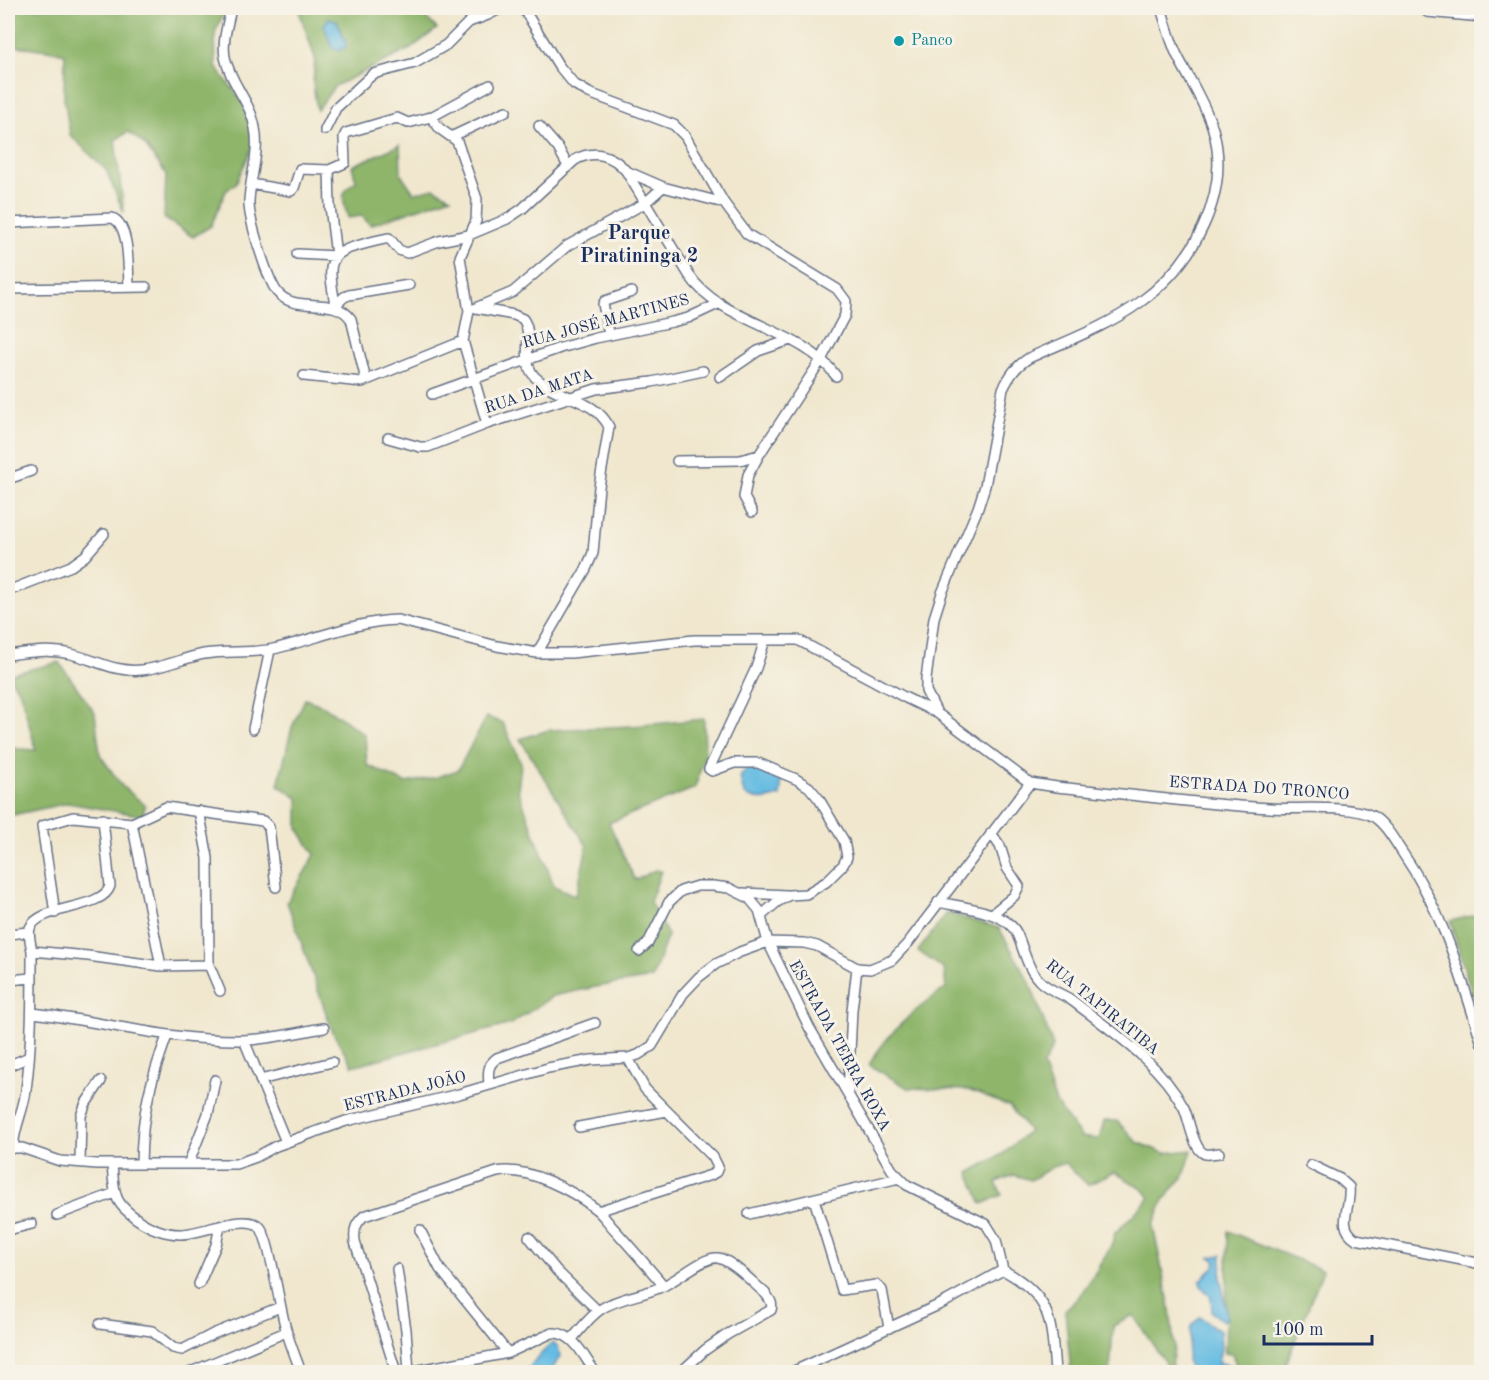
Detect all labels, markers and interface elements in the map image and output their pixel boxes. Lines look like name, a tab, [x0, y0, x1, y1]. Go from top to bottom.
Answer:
place label: Panco	[911, 33, 953, 49]
marker: Panco	[892, 34, 906, 48]
district label: Parque Piratininga 2	[580, 224, 698, 267]
street label: RUA JOSÉ MARTINES	[520, 288, 691, 352]
street label: RUA DA MATA	[483, 367, 595, 417]
street label: ESTRADA DO TRONCO	[1168, 775, 1350, 803]
street label: ESTRADA TERRA ROXA	[785, 958, 893, 1134]
street label: RUA TAPIRATIBA	[1042, 958, 1162, 1058]
street label: ESTRADA JOÃO	[341, 1065, 468, 1115]
scale bar	[1264, 1308, 1372, 1346]
text: 100 m	[1273, 1321, 1324, 1339]

